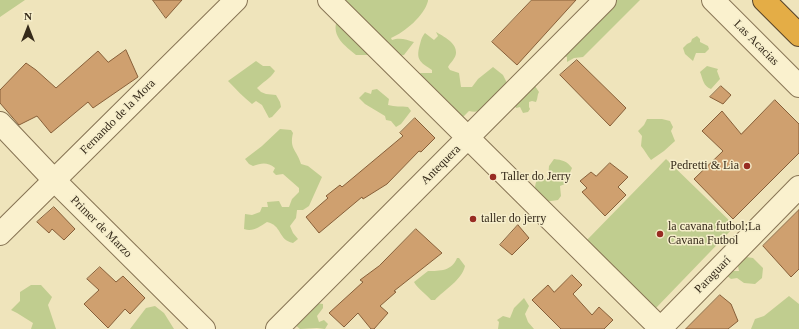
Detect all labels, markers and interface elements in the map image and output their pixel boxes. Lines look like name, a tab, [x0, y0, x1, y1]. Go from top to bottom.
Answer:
north arrow	[8, 8, 48, 48]
text: N	[24, 10, 32, 22]
street label: Las Acacias	[730, 17, 782, 69]
street label: Fernando de la Mora	[77, 76, 159, 158]
street label: Antequera	[418, 142, 464, 188]
place label: Pedretti & Lia	[670, 159, 739, 173]
marker: Pedretti & Lia	[742, 161, 752, 171]
place label: Taller do Jerry	[501, 170, 571, 184]
marker: Taller do Jerry	[488, 172, 498, 182]
street label: Primer de Marzo	[67, 193, 135, 261]
place label: taller do jerry	[481, 212, 546, 226]
marker: taller do jerry	[468, 214, 478, 224]
place label: la cavana futbol;La Cavana Futbol	[668, 220, 761, 248]
marker: la cavana futbol;La Cavana Futbol	[655, 229, 665, 239]
street label: Paraguarí	[692, 253, 734, 297]

